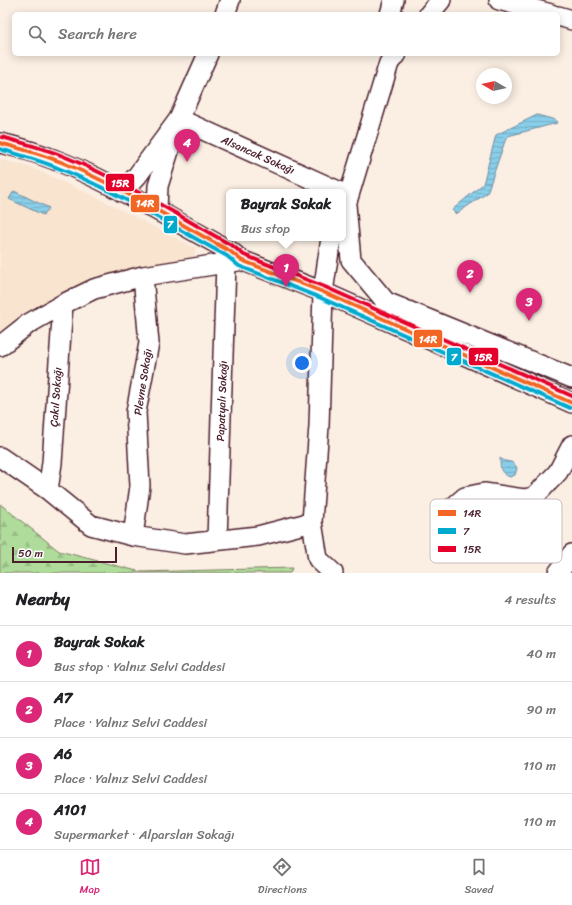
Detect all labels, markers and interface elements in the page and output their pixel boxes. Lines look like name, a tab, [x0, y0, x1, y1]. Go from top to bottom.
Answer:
search box	[12, 12, 560, 56]
text: Search here	[58, 21, 137, 47]
icon: search	[26, 23, 48, 45]
north arrow	[476, 68, 512, 104]
pin: 4	[174, 129, 200, 162]
street label: Alsancak Sokağı	[217, 130, 298, 180]
line badge: 15R	[105, 173, 135, 192]
text: 15R	[111, 174, 129, 193]
popup	[226, 189, 346, 241]
text: Bayrak Sokak	[241, 191, 331, 217]
line badge: 14R	[130, 194, 160, 213]
text: 14R	[136, 194, 154, 213]
line badge: 7	[163, 215, 178, 234]
text: 7	[167, 215, 175, 234]
text: Bus stop	[241, 217, 290, 240]
pin: 1	[273, 254, 299, 287]
pin: 2	[457, 260, 483, 293]
pin: 3	[516, 288, 542, 321]
line badge: 14R	[413, 329, 443, 348]
text: 14R	[419, 330, 437, 349]
street label: Plevne Sokağı	[128, 347, 158, 417]
line badge: 7	[446, 347, 462, 366]
line badge: 15R	[468, 347, 499, 366]
text: 7	[451, 348, 459, 367]
text: 15R	[474, 348, 492, 367]
your location	[292, 353, 312, 373]
street label: Papatyalı Sokağı	[211, 360, 233, 442]
street label: Çakıl Sokağı	[44, 367, 68, 427]
legend	[430, 499, 562, 563]
text: 14R	[463, 504, 482, 523]
text: 7	[463, 522, 470, 541]
text: 15R	[463, 540, 481, 559]
text: 50 m	[18, 544, 43, 563]
scale bar	[12, 545, 117, 564]
text: Nearby	[16, 584, 70, 614]
text: 4 results	[504, 588, 556, 611]
text: Bayrak Sokak	[54, 629, 145, 655]
text: 1	[26, 642, 32, 665]
text: 40 m	[526, 642, 556, 665]
text: Bus stop · Yalnız Selvi Caddesi	[54, 655, 225, 678]
text: A7	[54, 685, 72, 711]
text: 2	[25, 698, 33, 721]
text: 90 m	[526, 698, 556, 721]
text: Place · Yalnız Selvi Caddesi	[54, 711, 207, 734]
text: A6	[54, 741, 72, 767]
text: 3	[25, 754, 33, 777]
text: 110 m	[523, 754, 556, 777]
text: Place · Yalnız Selvi Caddesi	[54, 767, 207, 790]
text: A101	[54, 797, 86, 823]
text: 4	[25, 810, 33, 833]
text: 110 m	[523, 810, 556, 833]
text: Supermarket · Alparslan Sokağı	[54, 823, 235, 846]
tab: Map	[79, 856, 101, 899]
tab: Directions	[258, 856, 307, 899]
tab: Saved	[464, 856, 493, 899]

